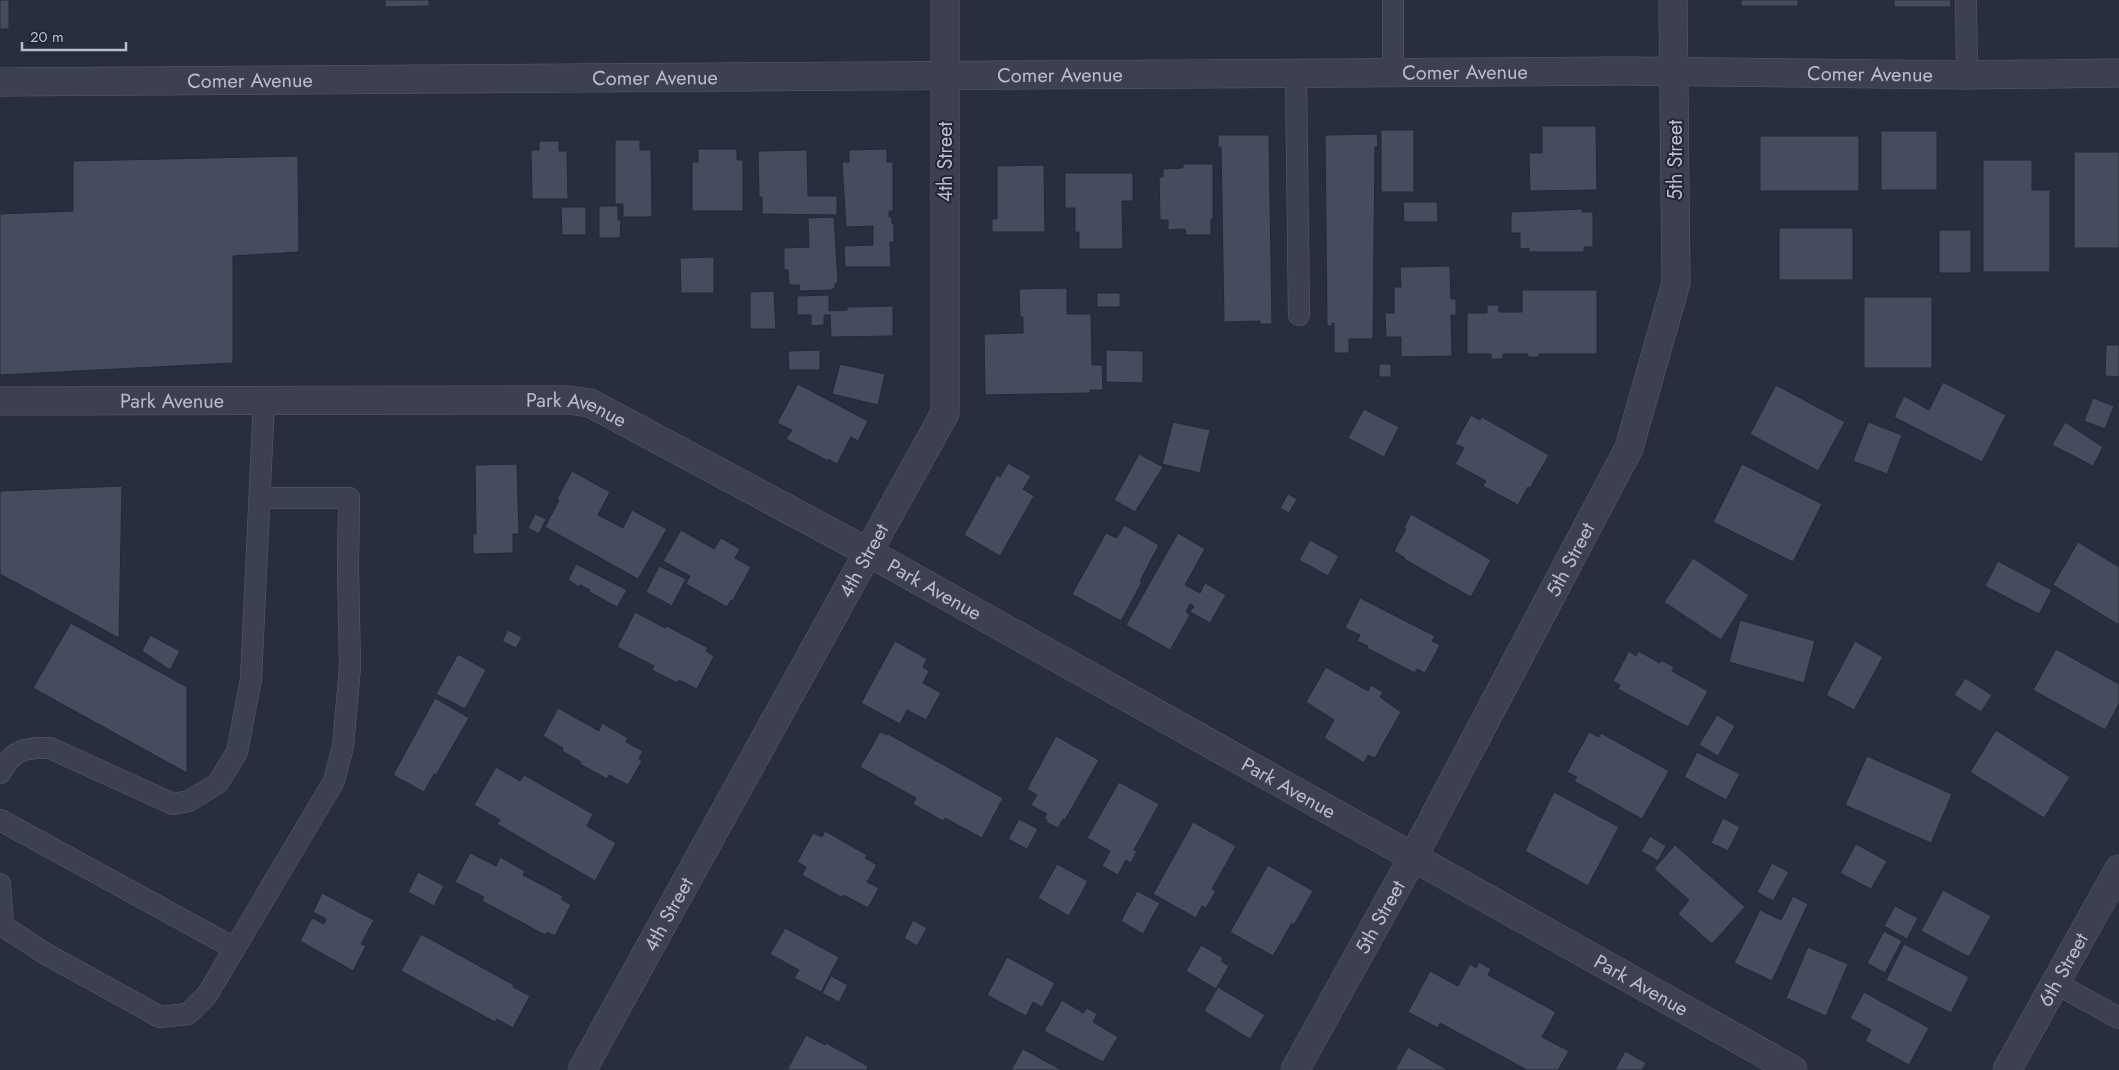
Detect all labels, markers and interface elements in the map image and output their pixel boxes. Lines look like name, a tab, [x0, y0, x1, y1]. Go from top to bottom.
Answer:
scale bar	[22, 20, 126, 52]
text: 20 m	[30, 26, 64, 48]
street label: Comer Avenue	[1402, 57, 1528, 87]
street label: Comer Avenue	[1807, 59, 1933, 89]
street label: Comer Avenue	[997, 60, 1123, 90]
street label: Comer Avenue	[592, 63, 718, 92]
street label: Comer Avenue	[187, 65, 313, 95]
street label: 5th Street	[1661, 120, 1690, 200]
street label: 4th Street	[931, 121, 960, 202]
street label: Park Avenue	[120, 386, 224, 415]
street label: Park Avenue	[526, 386, 632, 435]
street label: 5th Street	[1539, 517, 1602, 602]
street label: 4th Street	[831, 518, 896, 603]
street label: Park Avenue	[882, 551, 987, 627]
street label: Park Avenue	[1236, 750, 1341, 826]
street label: 4th Street	[636, 872, 700, 957]
street label: 5th Street	[1348, 875, 1412, 959]
street label: 6th Street	[2031, 927, 2095, 1012]
street label: Park Avenue	[1589, 947, 1694, 1023]

